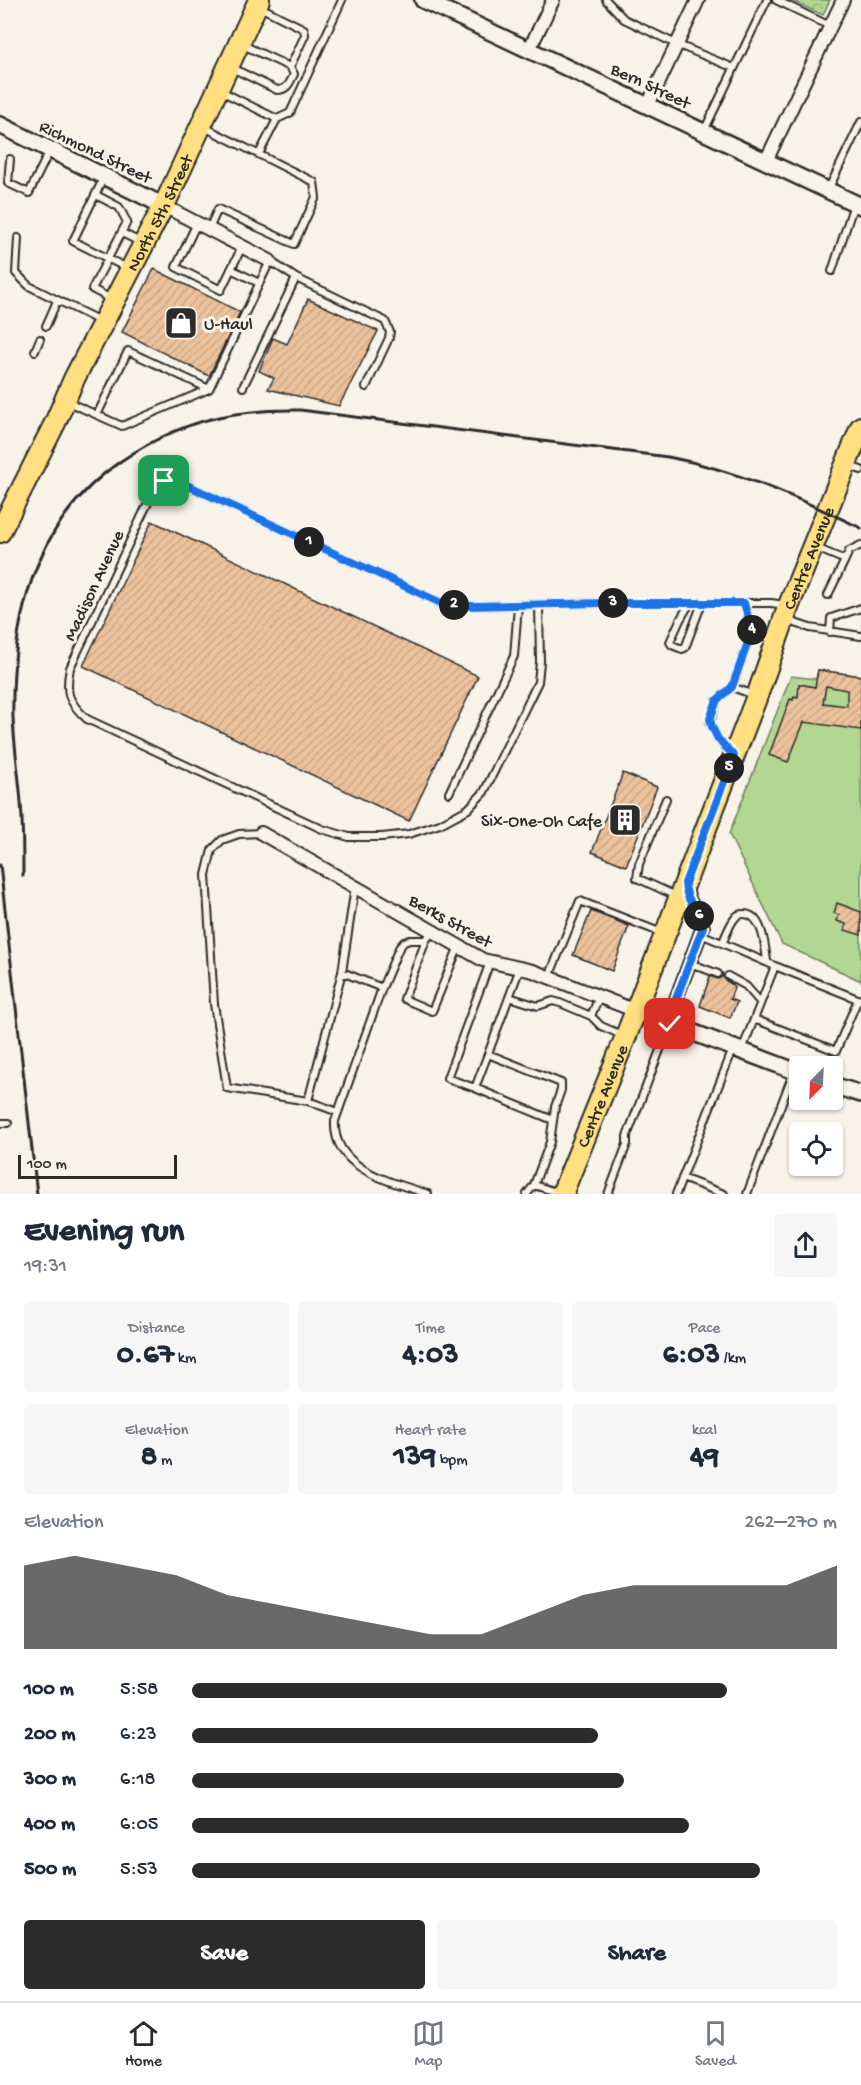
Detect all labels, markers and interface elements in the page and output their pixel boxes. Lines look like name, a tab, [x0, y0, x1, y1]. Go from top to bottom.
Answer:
street label: Bern Street	[606, 59, 695, 116]
street label: Richmond Street	[35, 117, 156, 190]
street label: North 5th Street	[123, 150, 200, 276]
shop icon: U-Haul	[163, 305, 199, 341]
place label: U-Haul	[204, 315, 253, 336]
pin	[138, 455, 189, 506]
icon: arrive	[147, 464, 180, 497]
street label: Centre Avenue	[780, 504, 841, 613]
street label: Madison Avenue	[60, 527, 130, 645]
pin: 1	[294, 527, 324, 557]
text: 1	[306, 532, 312, 551]
pin: 3	[598, 588, 628, 618]
pin: 2	[439, 590, 469, 620]
text: 3	[609, 593, 617, 612]
text: 2	[450, 595, 458, 614]
pin: 4	[737, 615, 767, 645]
text: 4	[748, 620, 756, 639]
pin: 5	[714, 753, 744, 783]
text: 5	[725, 758, 733, 777]
building icon: Six-One-Oh Cafe	[607, 802, 643, 838]
place label: Six-One-Oh Cafe	[481, 812, 603, 833]
street label: Berks Street	[404, 890, 496, 954]
pin: 6	[684, 901, 714, 931]
text: 6	[695, 906, 703, 925]
pin	[644, 998, 695, 1049]
icon: check	[653, 1007, 686, 1040]
street label: Centre Avenue	[574, 1042, 635, 1151]
north arrow	[789, 1056, 843, 1110]
map controls	[789, 1056, 843, 1176]
button: locate	[789, 1122, 843, 1176]
scale bar	[18, 1152, 177, 1180]
text: 100 m	[27, 1156, 67, 1175]
text: Evening run	[24, 1214, 184, 1252]
button: share	[774, 1214, 837, 1277]
text: 19:31	[24, 1256, 67, 1279]
text: Distance	[128, 1320, 185, 1339]
text: Time	[416, 1320, 445, 1339]
text: Pace	[689, 1320, 720, 1339]
text: 0.67	[117, 1339, 174, 1374]
text: 4:03	[402, 1339, 459, 1374]
text: 6:03	[663, 1339, 720, 1374]
text: km	[174, 1350, 196, 1369]
text: /km	[720, 1350, 746, 1369]
text: Elevation	[125, 1422, 188, 1441]
text: Heart rate	[395, 1422, 466, 1441]
text: kcal	[692, 1422, 717, 1441]
text: 8	[141, 1441, 157, 1476]
text: 139	[393, 1441, 436, 1476]
text: 49	[690, 1441, 719, 1476]
text: m	[157, 1452, 172, 1471]
text: bpm	[436, 1452, 468, 1471]
text: Elevation	[24, 1512, 104, 1535]
text: 262–270 m	[745, 1512, 837, 1535]
text: 100 m	[24, 1679, 74, 1702]
text: 5:58	[120, 1679, 158, 1702]
text: 200 m	[24, 1724, 75, 1747]
text: 6:23	[120, 1724, 157, 1747]
text: 300 m	[24, 1769, 76, 1792]
text: 6:18	[120, 1769, 155, 1792]
text: 400 m	[24, 1814, 75, 1837]
text: 6:05	[120, 1814, 158, 1837]
text: 500 m	[24, 1859, 76, 1882]
text: 5:53	[120, 1859, 158, 1882]
button: Save	[24, 1920, 425, 1989]
button: Share	[437, 1920, 837, 1989]
tab: Home	[125, 2017, 162, 2072]
tab: Map	[412, 2017, 445, 2072]
tab: Saved	[695, 2017, 736, 2072]

